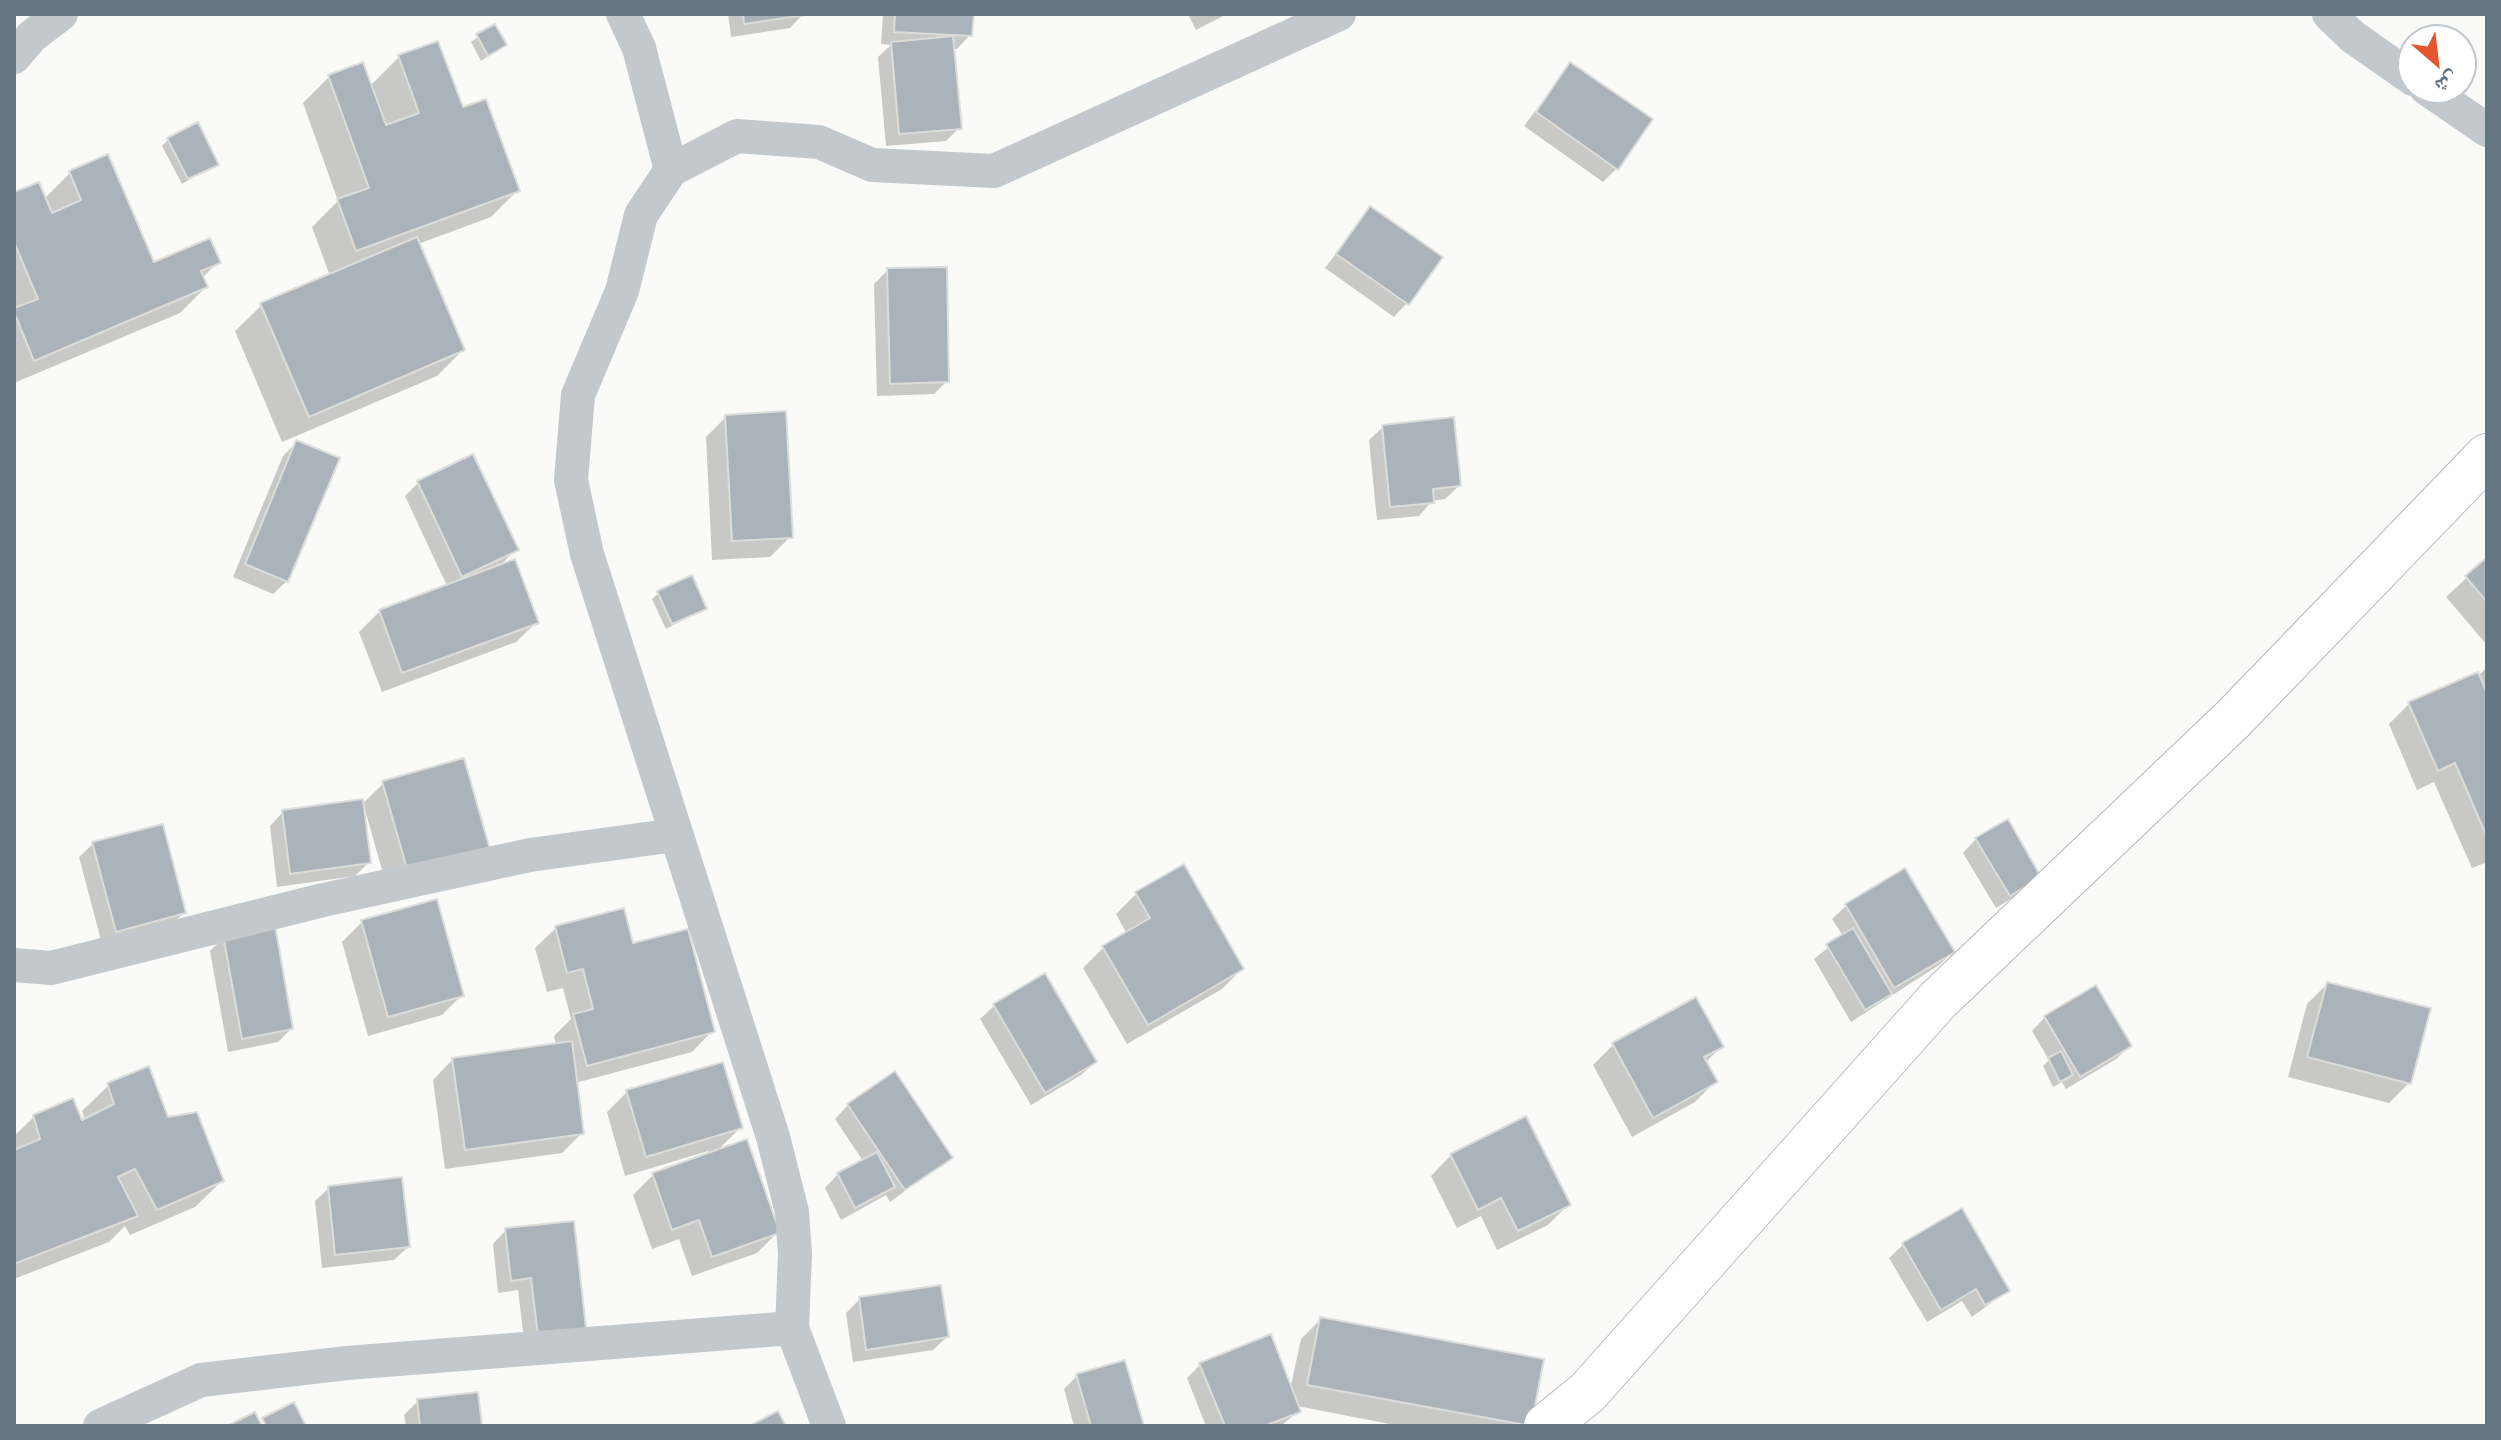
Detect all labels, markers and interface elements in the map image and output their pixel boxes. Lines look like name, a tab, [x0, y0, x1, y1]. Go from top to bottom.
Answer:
north arrow	[2397, 24, 2477, 104]
text: ش	[2430, 65, 2465, 102]

